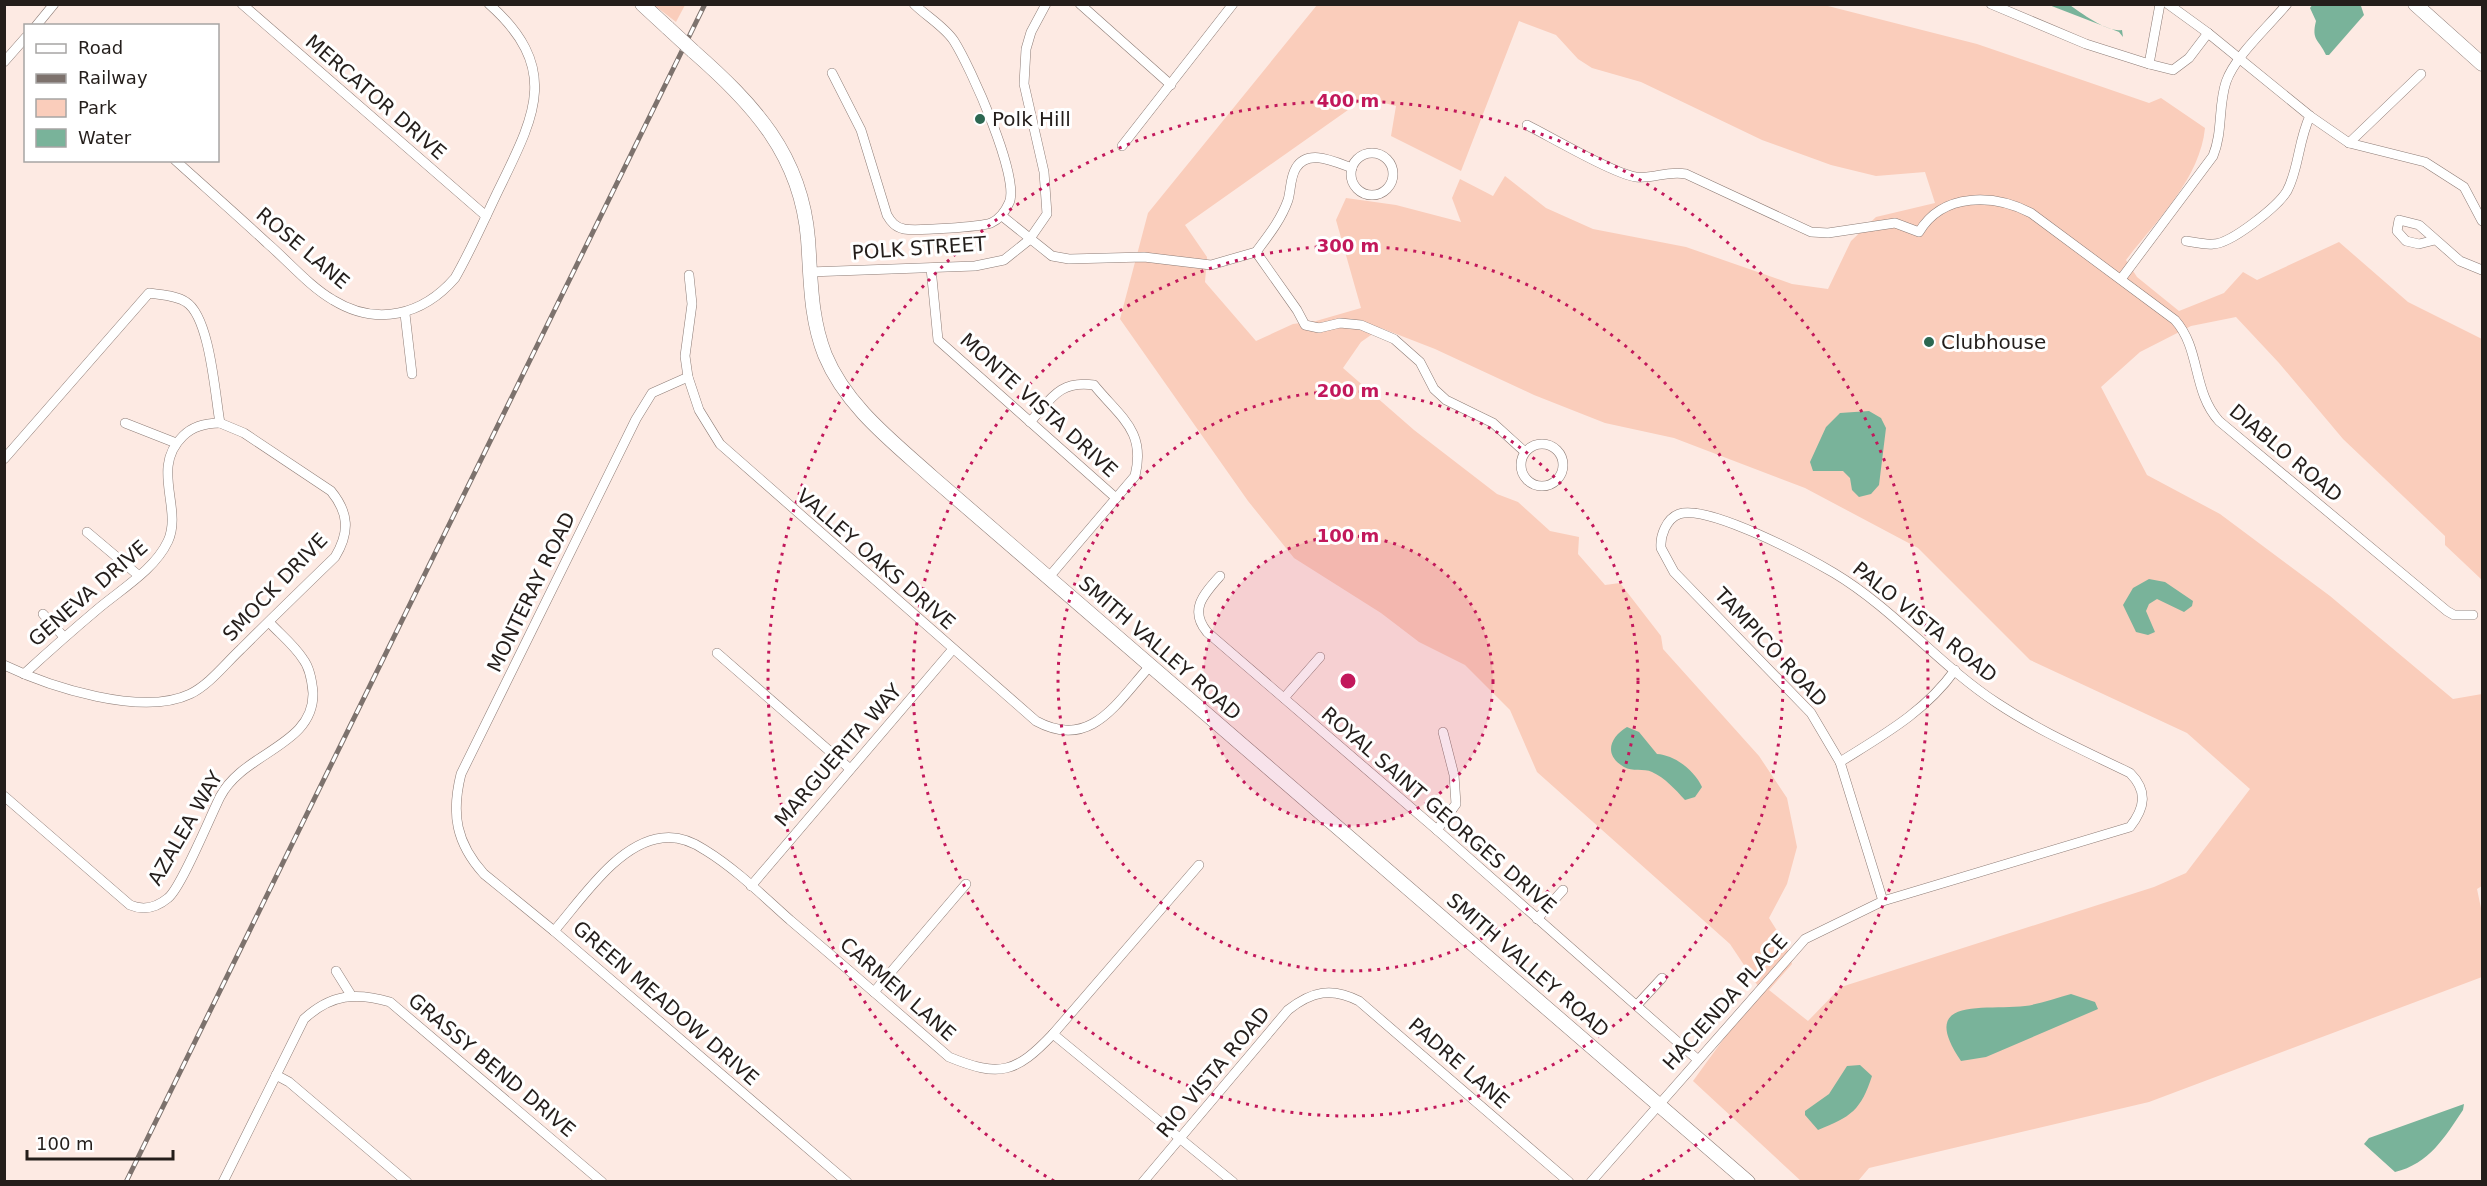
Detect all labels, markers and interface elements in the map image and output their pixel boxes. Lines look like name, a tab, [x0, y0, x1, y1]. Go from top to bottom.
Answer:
legend	[24, 24, 219, 162]
street label: MERCATOR DRIVE	[301, 29, 451, 165]
text: Road	[78, 37, 123, 58]
text: Railway	[78, 67, 148, 88]
text: 400 m	[1317, 90, 1379, 111]
text: Park	[78, 97, 117, 118]
place label: Polk Hill	[992, 107, 1071, 131]
marker: Polk Hill	[973, 112, 987, 126]
text: Water	[78, 127, 132, 148]
street label: ROSE LANE	[252, 202, 354, 294]
street label: POLK STREET	[851, 231, 988, 265]
text: 300 m	[1317, 235, 1379, 256]
street label: MONTE VISTA DRIVE	[955, 328, 1123, 482]
place label: Clubhouse	[1941, 330, 2046, 354]
marker: Clubhouse	[1922, 335, 1936, 349]
text: 200 m	[1317, 380, 1379, 401]
street label: DIABLO ROAD	[2225, 399, 2347, 507]
street label: VALLEY OAKS DRIVE	[792, 484, 960, 634]
street label: MONTERAY ROAD	[482, 508, 580, 676]
text: 100 m	[1317, 525, 1379, 546]
street label: SMOCK DRIVE	[218, 528, 332, 646]
street label: GENEVA DRIVE	[24, 535, 152, 651]
street label: PALO VISTA ROAD	[1848, 557, 2002, 687]
street label: SMITH VALLEY ROAD	[1074, 571, 1246, 725]
street label: TAMPICO ROAD	[1709, 582, 1832, 711]
centre of rings	[1338, 671, 1358, 691]
street label: MARGUERITA WAY	[770, 678, 907, 831]
street label: ROYAL SAINT GEORGES DRIVE	[1317, 702, 1561, 918]
street label: AZALEA WAY	[143, 766, 228, 889]
street label: SMITH VALLEY ROAD	[1442, 888, 1614, 1042]
street label: GREEN MEADOW DRIVE	[568, 916, 764, 1090]
street label: HACIENDA PLACE	[1658, 929, 1792, 1075]
street label: CARMEN LANE	[835, 932, 961, 1046]
street label: GRASSY BEND DRIVE	[404, 988, 580, 1142]
street label: RIO VISTA ROAD	[1151, 1002, 1275, 1142]
street label: PADRE LANE	[1404, 1013, 1514, 1113]
scale bar	[27, 1123, 172, 1161]
text: 100 m	[36, 1133, 94, 1154]

